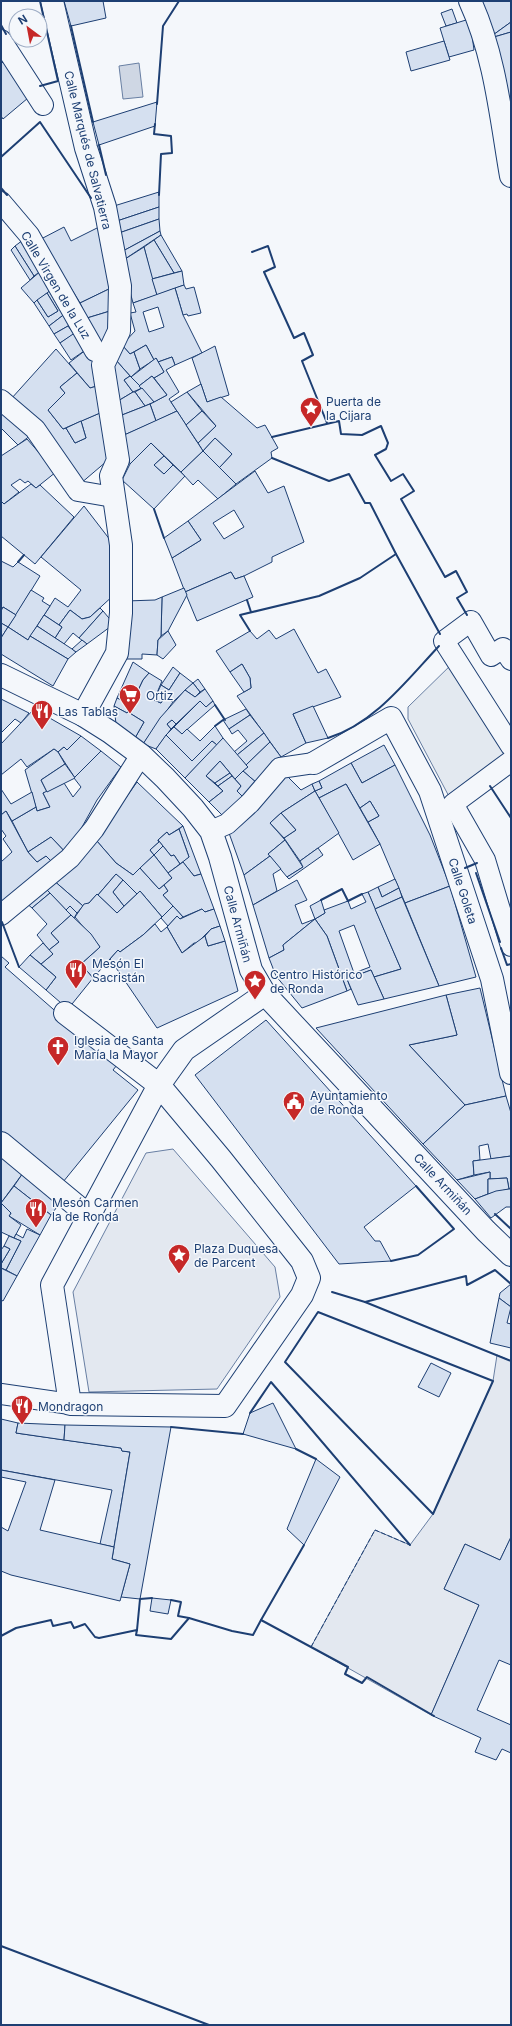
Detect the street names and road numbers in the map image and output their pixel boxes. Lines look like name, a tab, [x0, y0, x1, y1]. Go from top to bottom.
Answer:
street label: Calle Marqués de Salvatierra	[61, 69, 115, 231]
street label: Calle Virgen de la Luz	[18, 228, 94, 342]
street label: Calle Goleta	[445, 856, 481, 926]
street label: Calle Armiñán	[221, 884, 255, 964]
street label: Calle Armiñán	[411, 1150, 475, 1218]

